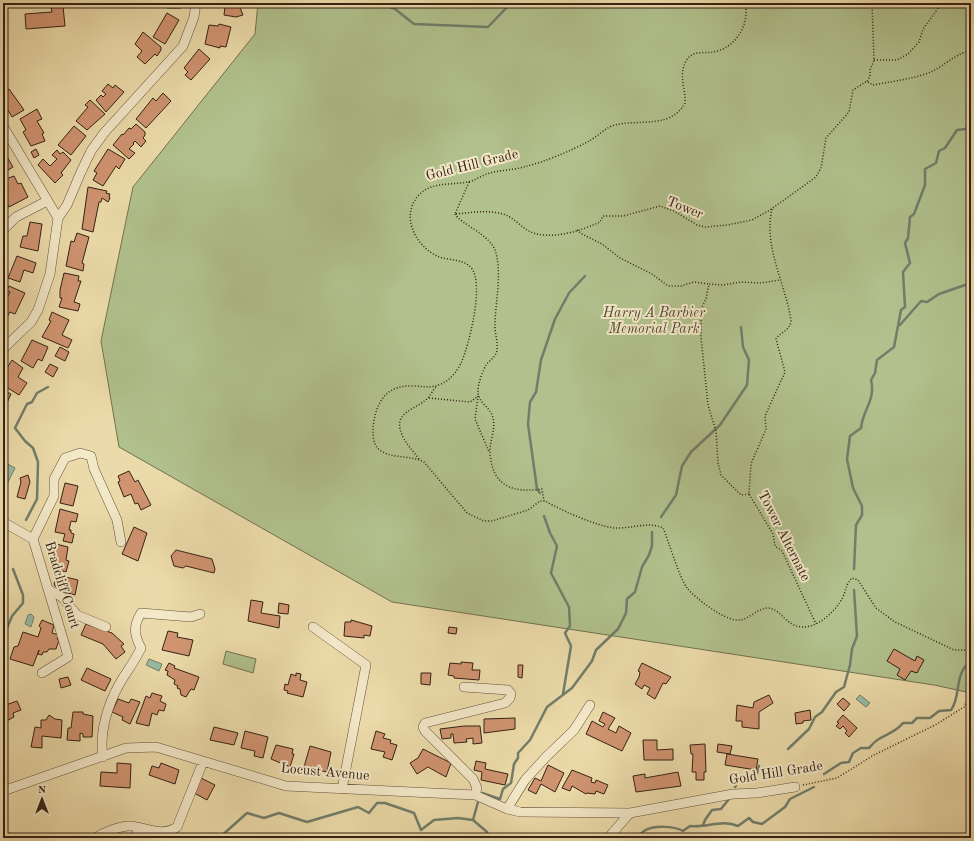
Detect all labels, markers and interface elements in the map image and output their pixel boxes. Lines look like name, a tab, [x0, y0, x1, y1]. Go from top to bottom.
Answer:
street label: Gold Hill Grade	[424, 147, 520, 183]
street label: Tower	[665, 194, 706, 222]
park label: Harry A Barbier Memorial Park	[602, 306, 706, 336]
street label: Tower Alternate	[755, 489, 813, 583]
street label: Bradcliff Court	[42, 539, 82, 631]
street label: Gold Hill Grade	[728, 759, 824, 787]
street label: Locust Avenue	[280, 761, 370, 783]
north arrow	[22, 779, 62, 819]
text: N	[38, 785, 47, 796]

